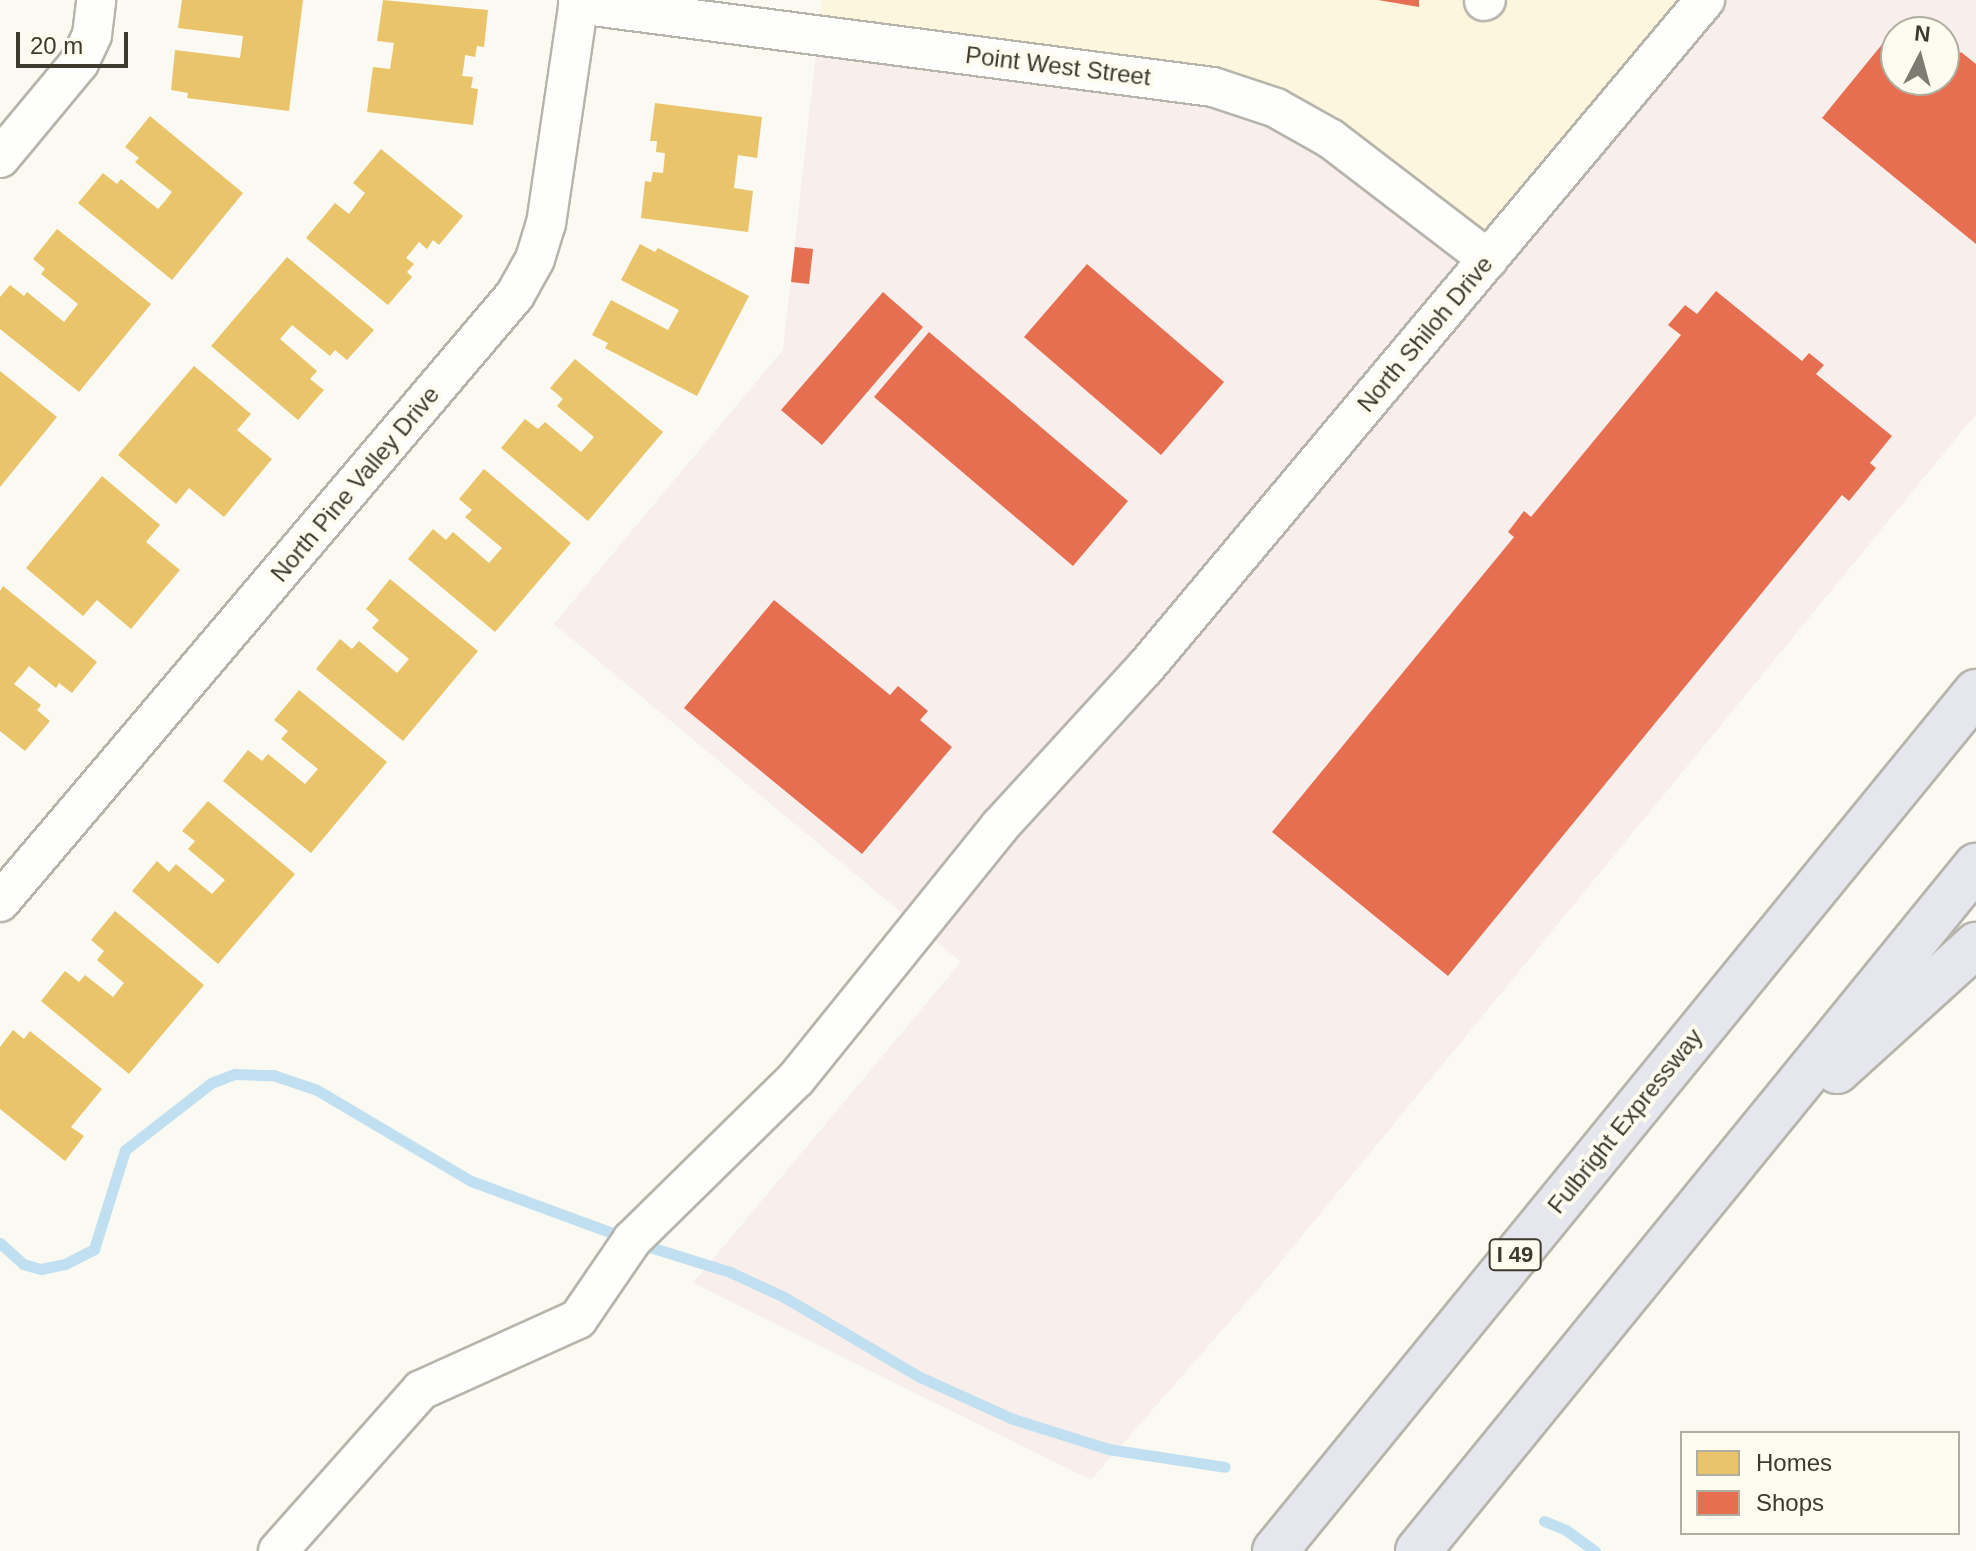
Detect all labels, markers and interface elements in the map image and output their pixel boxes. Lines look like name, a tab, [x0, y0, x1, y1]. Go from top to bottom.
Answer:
scale bar	[20, 16, 132, 66]
north arrow	[1880, 16, 1960, 96]
text: N	[1913, 20, 1932, 47]
text: 20 m	[30, 32, 83, 59]
street label: Point West Street	[964, 40, 1152, 92]
street label: North Shiloh Drive	[1351, 250, 1499, 418]
street label: North Pine Valley Drive	[265, 380, 445, 588]
street label: Fulbright Expressway	[1542, 1023, 1708, 1219]
road number: I 49	[1487, 1237, 1543, 1273]
legend	[1680, 1431, 1960, 1535]
text: Homes	[1756, 1449, 1832, 1476]
text: Shops	[1756, 1489, 1824, 1516]

